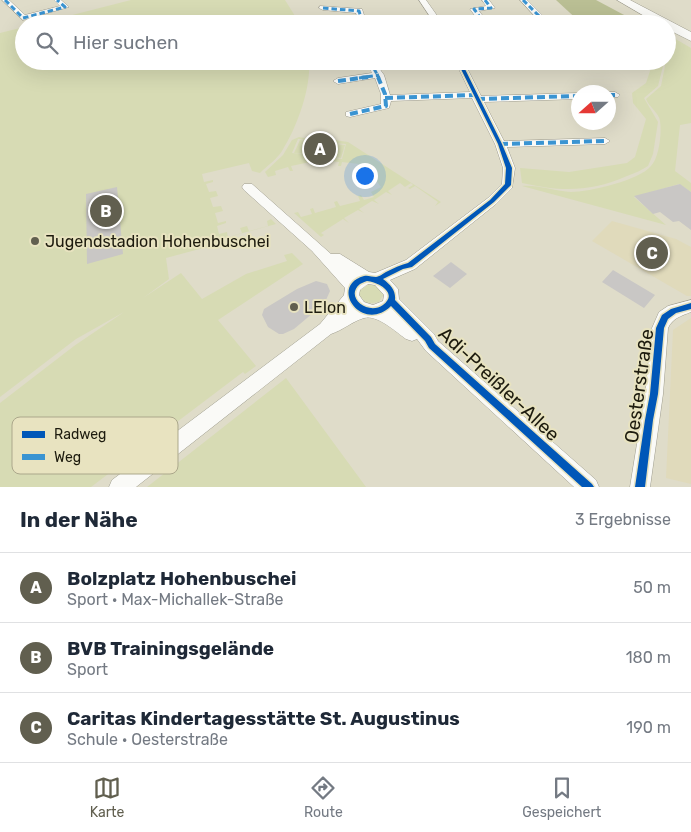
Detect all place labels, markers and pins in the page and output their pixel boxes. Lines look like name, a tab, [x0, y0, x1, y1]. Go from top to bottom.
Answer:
pin: A	[304, 130, 336, 168]
pin: B	[90, 192, 122, 230]
place label: Jugendstadion Hohenbuschei	[45, 232, 270, 251]
pin: C	[636, 234, 668, 272]
marker: Jugendstadion Hohenbuschei	[29, 235, 41, 247]
place label: LEIon	[304, 298, 346, 317]
marker: LEIon	[288, 301, 300, 313]

